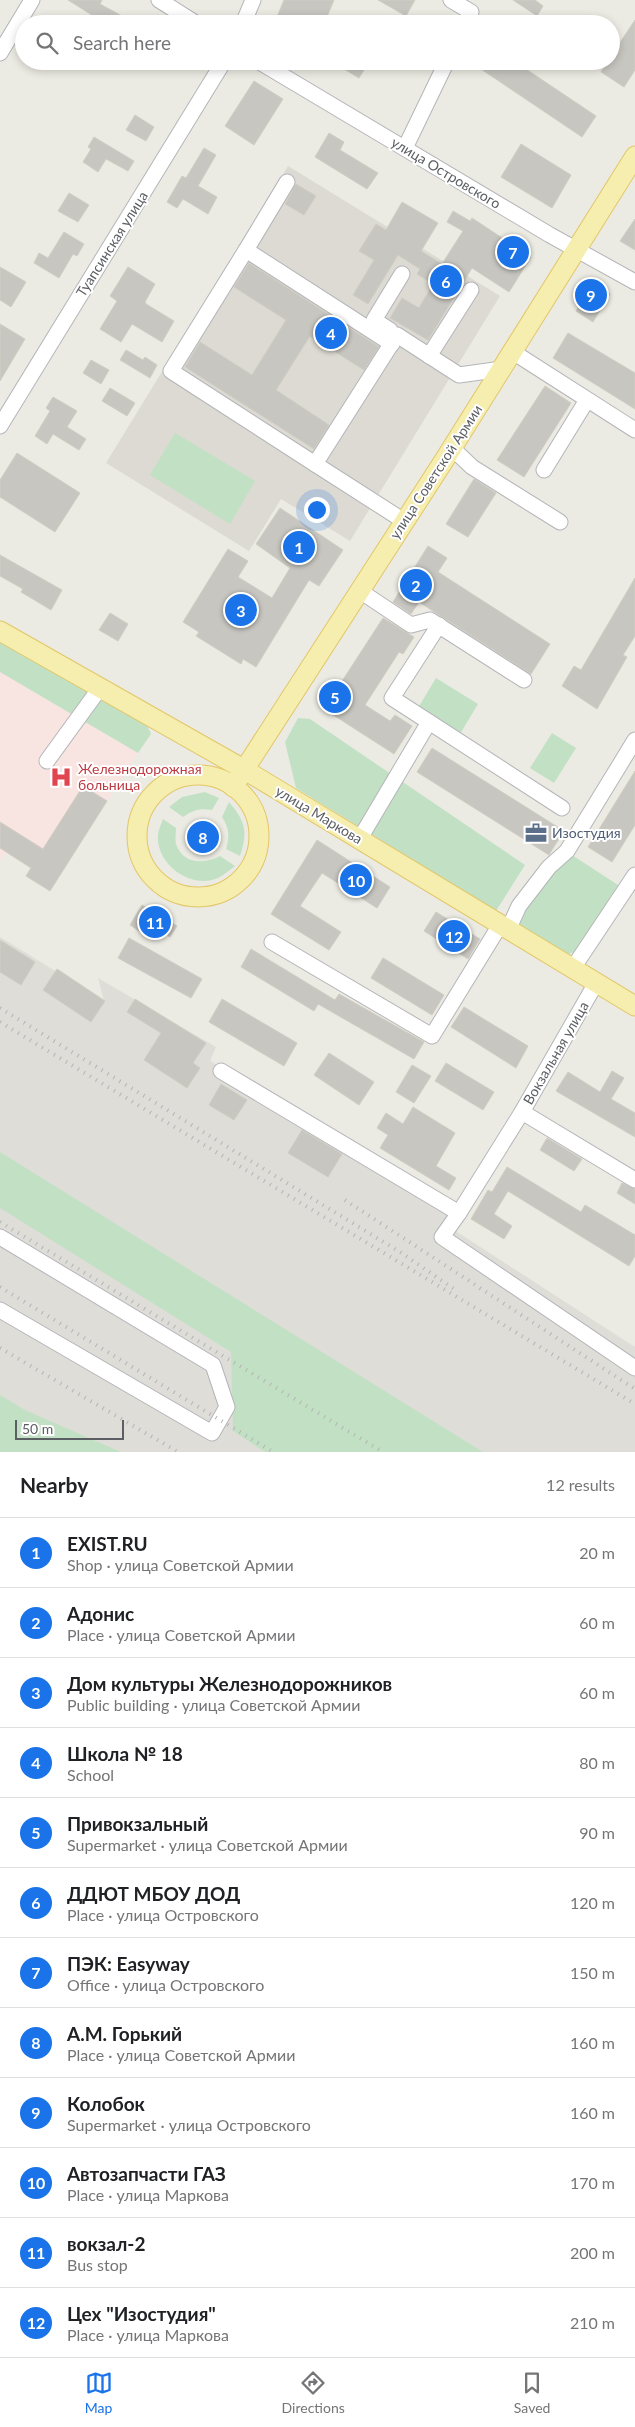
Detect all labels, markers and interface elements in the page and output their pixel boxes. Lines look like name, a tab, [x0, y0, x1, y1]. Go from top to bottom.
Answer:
search box	[15, 15, 620, 70]
icon: search	[33, 29, 61, 57]
text: Search here	[73, 31, 171, 54]
street label: улица Островского	[389, 133, 504, 212]
street label: Туапсинская улица	[72, 188, 151, 300]
pin: 7	[497, 233, 529, 271]
pin: 6	[430, 262, 462, 300]
pin: 9	[575, 276, 607, 314]
pin: 4	[315, 314, 347, 352]
street label: улица Советской Армии	[386, 401, 485, 542]
your location	[304, 497, 330, 523]
pin: 1	[283, 528, 315, 566]
pin: 2	[400, 566, 432, 604]
pin: 3	[225, 591, 257, 629]
pin: 5	[319, 678, 351, 716]
place label: Железнодорожная больница	[78, 760, 202, 793]
hospital icon: Железнодорожная больница	[48, 764, 74, 790]
street label: улица Маркова	[273, 782, 366, 847]
pin: 8	[187, 818, 219, 856]
office icon: Изостудия	[523, 820, 549, 846]
place label: Изостудия	[552, 824, 621, 841]
pin: 10	[340, 861, 372, 899]
pin: 11	[139, 903, 171, 941]
pin: 12	[438, 917, 470, 955]
street label: Вокзальная улица	[519, 998, 592, 1107]
scale bar	[15, 1417, 124, 1440]
text: 50 m	[22, 1420, 53, 1437]
text: Nearby	[20, 1472, 88, 1497]
text: 12 results	[546, 1475, 615, 1494]
text: EXIST.RU	[67, 1532, 148, 1555]
text: 1	[31, 1543, 41, 1562]
text: 20 m	[579, 1543, 615, 1562]
text: Shop · улица Советской Армии	[67, 1555, 294, 1574]
text: Адонис	[67, 1602, 134, 1625]
text: 2	[31, 1613, 41, 1632]
text: 60 m	[579, 1613, 615, 1632]
text: Place · улица Советской Армии	[67, 1625, 295, 1644]
text: Дом культуры Железнодорожников	[67, 1672, 392, 1695]
text: 3	[31, 1683, 41, 1702]
text: 60 m	[579, 1683, 615, 1702]
text: Public building · улица Советской Армии	[67, 1695, 361, 1714]
text: Школа № 18	[67, 1742, 183, 1765]
text: 4	[31, 1753, 41, 1772]
text: 80 m	[579, 1753, 615, 1772]
text: School	[67, 1765, 114, 1784]
text: Привокзальный	[67, 1812, 208, 1835]
text: 5	[31, 1823, 41, 1842]
text: 90 m	[579, 1823, 615, 1842]
text: Supermarket · улица Советской Армии	[67, 1835, 348, 1854]
text: ДДЮТ МБОУ ДОД	[67, 1882, 240, 1905]
text: 6	[31, 1893, 41, 1912]
text: 120 m	[570, 1893, 615, 1912]
text: Place · улица Островского	[67, 1905, 259, 1924]
text: ПЭК: Easyway	[67, 1952, 190, 1975]
text: 7	[31, 1963, 41, 1982]
text: 150 m	[570, 1963, 615, 1982]
text: Office · улица Островского	[67, 1975, 264, 1994]
text: А.М. Горький	[67, 2022, 182, 2045]
text: 8	[31, 2033, 41, 2052]
text: 160 m	[570, 2033, 615, 2052]
text: Place · улица Советской Армии	[67, 2045, 295, 2064]
text: Колобок	[67, 2092, 145, 2115]
text: 9	[31, 2103, 41, 2122]
text: 160 m	[570, 2103, 615, 2122]
text: Supermarket · улица Островского	[67, 2115, 311, 2134]
text: Автозапчасти ГАЗ	[67, 2162, 226, 2185]
text: 10	[27, 2173, 45, 2192]
text: 170 m	[570, 2173, 615, 2192]
text: Place · улица Маркова	[67, 2185, 229, 2204]
text: вокзал-2	[67, 2232, 145, 2255]
text: 11	[27, 2243, 45, 2262]
text: 200 m	[570, 2243, 615, 2262]
text: Bus stop	[67, 2255, 128, 2274]
text: Цех "Изостудия"	[67, 2302, 216, 2325]
text: 12	[27, 2313, 45, 2332]
text: 210 m	[570, 2313, 615, 2332]
text: Place · улица Маркова	[67, 2325, 229, 2344]
tab: Map	[85, 2369, 113, 2416]
tab: Directions	[282, 2369, 345, 2416]
tab: Saved	[514, 2369, 550, 2416]

